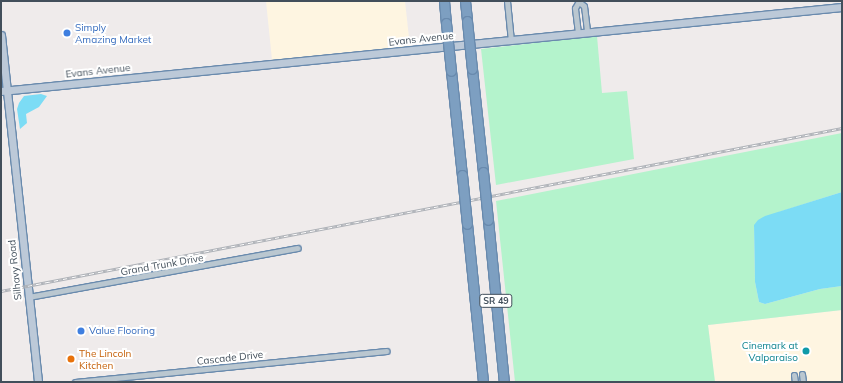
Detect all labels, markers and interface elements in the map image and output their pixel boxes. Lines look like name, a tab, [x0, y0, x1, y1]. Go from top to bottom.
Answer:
place label: Simply Amazing Market	[75, 21, 151, 44]
marker: Simply Amazing Market	[62, 28, 72, 38]
street label: Evans Avenue	[388, 30, 454, 48]
street label: Evans Avenue	[65, 62, 131, 80]
street label: Silhavy Road	[6, 239, 24, 301]
street label: Grand Trunk Drive	[120, 252, 204, 278]
road number: SR 49	[479, 294, 513, 308]
place label: Value Flooring	[89, 325, 155, 337]
marker: Value Flooring	[76, 326, 86, 336]
place label: Cinemark at Valparaiso	[742, 339, 798, 362]
marker: Cinemark at Valparaiso	[801, 346, 811, 356]
place label: The Lincoln Kitchen	[79, 347, 131, 370]
street label: Cascade Drive	[196, 349, 264, 367]
marker: The Lincoln Kitchen	[66, 354, 76, 364]

